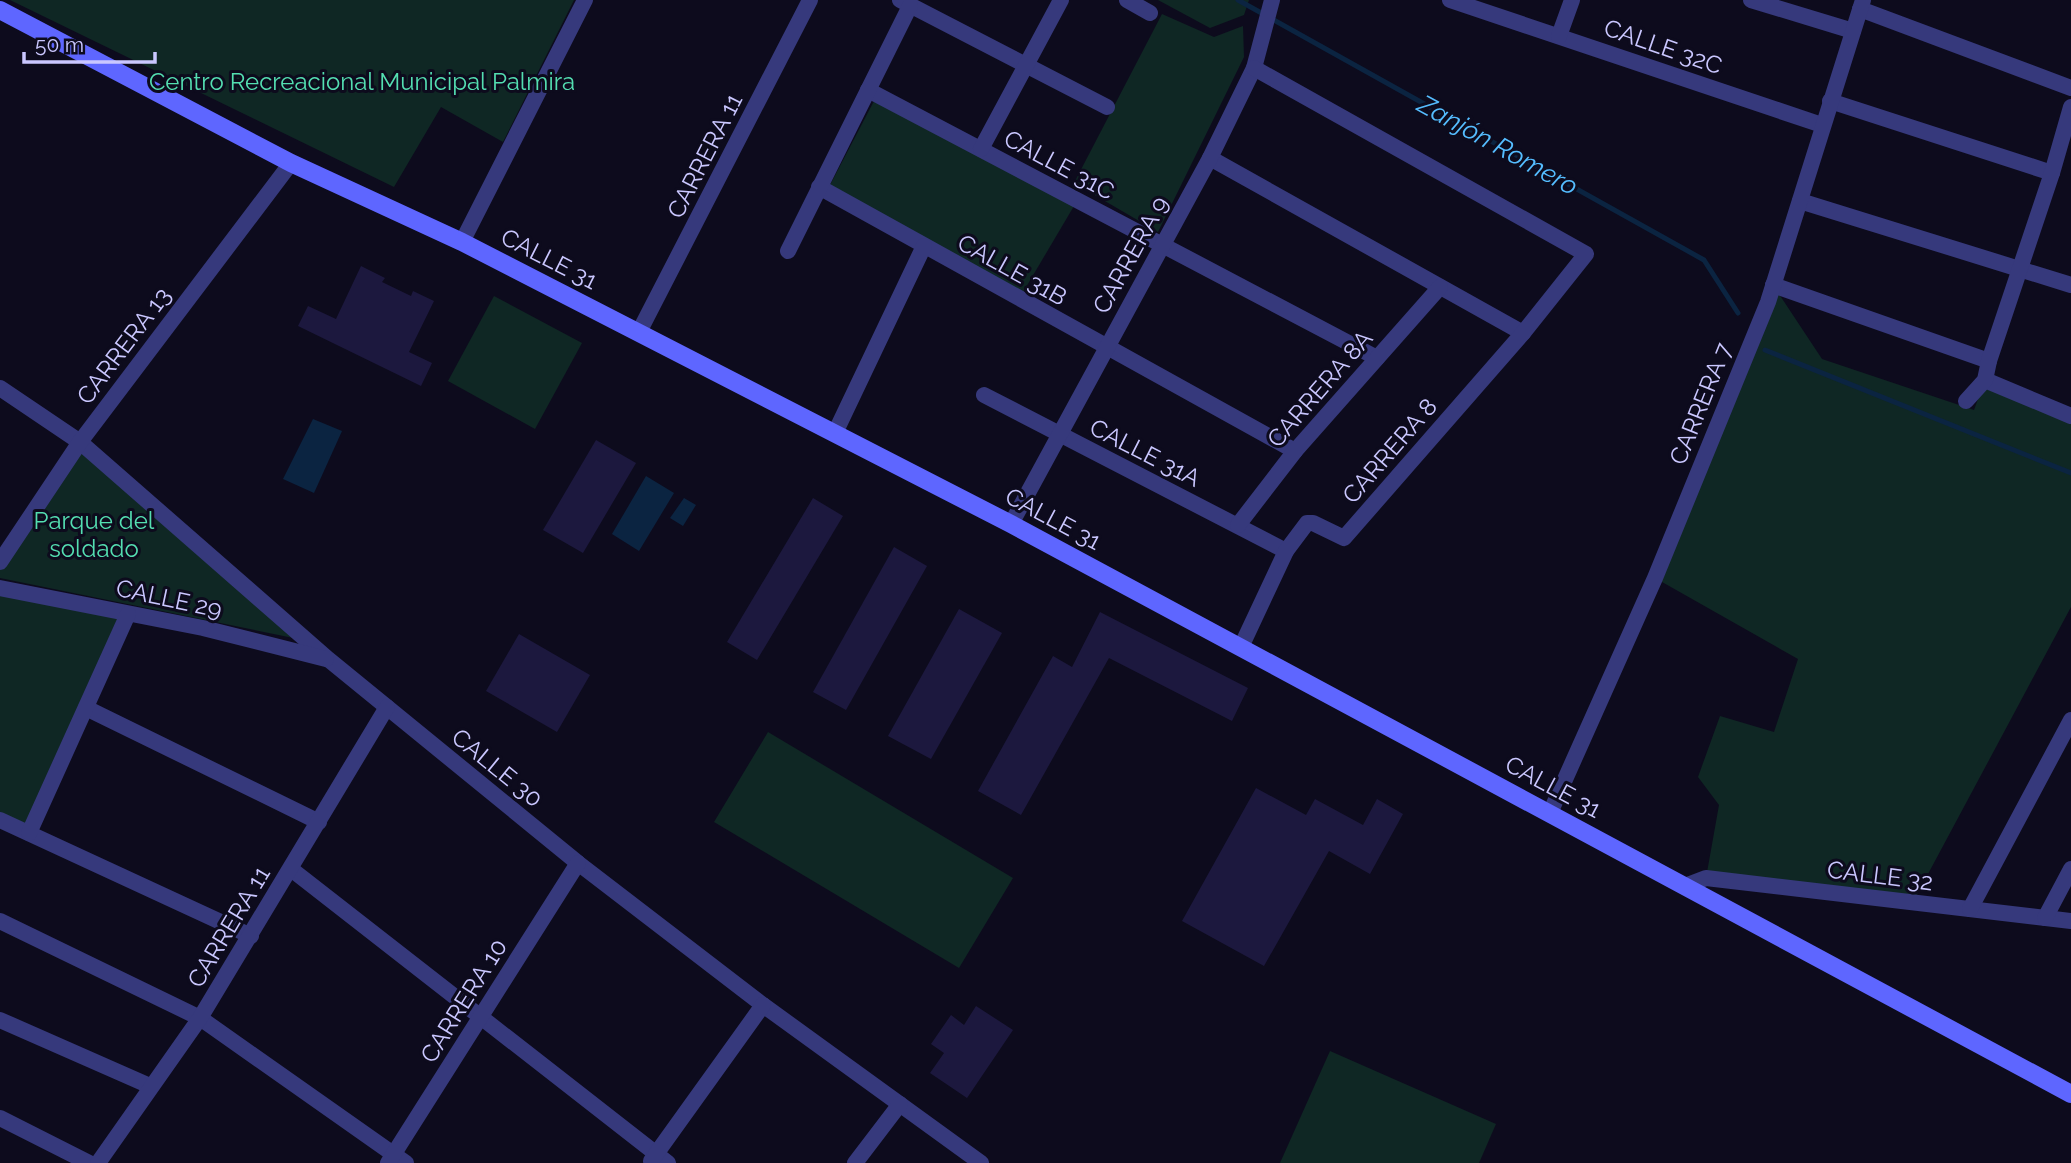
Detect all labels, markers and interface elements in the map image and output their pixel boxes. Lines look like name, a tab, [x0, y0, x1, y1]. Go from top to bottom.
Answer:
street label: CALLE 32C	[1600, 13, 1726, 80]
scale bar	[24, 21, 156, 65]
text: 50 m	[35, 32, 84, 57]
park label: Centro Recreacional Municipal Palmira	[149, 67, 575, 96]
water label: Zanjón Romero	[1412, 88, 1583, 201]
street label: CARRERA 11	[661, 89, 748, 223]
street label: CALLE 31C	[999, 123, 1119, 206]
street label: CARRERA 9	[1086, 191, 1175, 318]
street label: CALLE 31	[496, 222, 602, 295]
street label: CALLE 31B	[953, 228, 1072, 311]
street label: CARRERA 13	[70, 282, 177, 410]
street label: CARRERA 8A	[1261, 324, 1378, 453]
street label: CARRERA 7	[1663, 339, 1738, 469]
street label: CARRERA 8	[1336, 392, 1443, 509]
street label: CALLE 31A	[1085, 412, 1205, 493]
street label: CALLE 31	[1000, 481, 1106, 556]
park label: Parque del soldado	[34, 506, 155, 563]
street label: CALLE 29	[113, 573, 225, 624]
street label: CALLE 30	[446, 722, 549, 813]
street label: CALLE 31	[1500, 749, 1606, 824]
street label: CALLE 32	[1825, 855, 1935, 896]
street label: CARRERA 11	[181, 861, 276, 993]
street label: CARRERA 10	[414, 933, 513, 1068]

